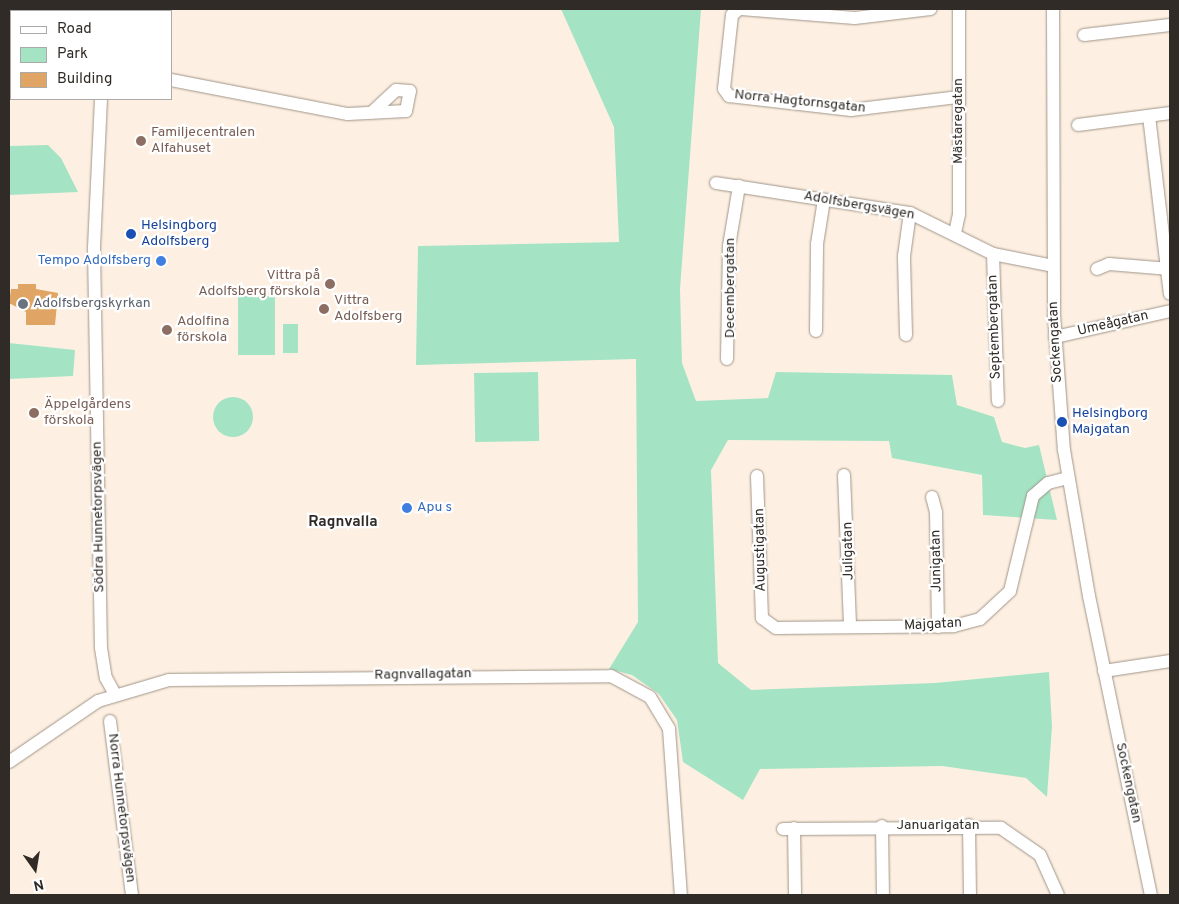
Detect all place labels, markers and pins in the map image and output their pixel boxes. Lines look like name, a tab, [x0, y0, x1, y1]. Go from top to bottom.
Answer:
place label: Familjecentralen Alfahuset	[151, 125, 255, 158]
marker: Familjecentralen Alfahuset	[135, 135, 147, 147]
place label: Helsingborg Adolfsberg	[141, 218, 217, 250]
marker: Helsingborg Adolfsberg	[125, 228, 137, 240]
place label: Tempo Adolfsberg	[37, 253, 151, 269]
marker: Tempo Adolfsberg	[155, 255, 167, 267]
place label: Vittra på Adolfsberg förskola	[198, 268, 320, 300]
marker: Vittra på Adolfsberg förskola	[324, 278, 336, 290]
place label: Vittra Adolfsberg	[334, 293, 402, 326]
place label: Adolfsbergskyrkan	[33, 296, 151, 312]
marker: Adolfsbergskyrkan	[17, 298, 29, 310]
marker: Vittra Adolfsberg	[318, 303, 330, 315]
place label: Adolfina förskola	[177, 314, 229, 347]
marker: Adolfina förskola	[161, 324, 173, 336]
place label: Äppelgårdens förskola	[44, 397, 131, 430]
place label: Helsingborg Majgatan	[1072, 406, 1148, 438]
marker: Äppelgårdens förskola	[28, 407, 40, 419]
marker: Helsingborg Majgatan	[1056, 416, 1068, 428]
place label: Apu s	[417, 500, 452, 516]
marker: Apu s	[401, 502, 413, 514]

